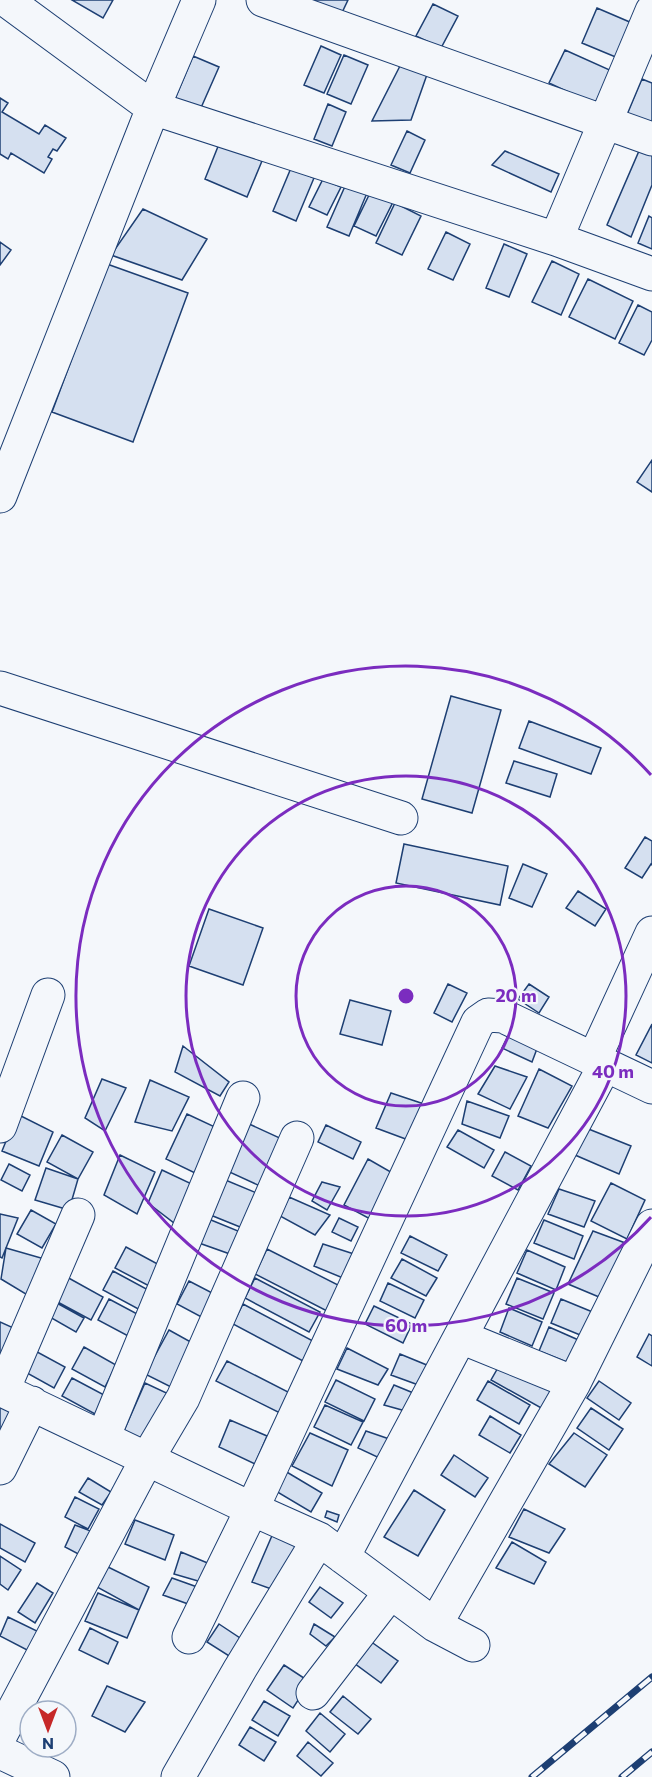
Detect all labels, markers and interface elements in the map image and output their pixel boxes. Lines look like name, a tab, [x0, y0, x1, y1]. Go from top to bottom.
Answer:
text: 20 m	[495, 984, 537, 1006]
centre of rings	[396, 986, 416, 1006]
text: 40 m	[592, 1060, 634, 1082]
text: 60 m	[385, 1314, 427, 1336]
north arrow	[18, 1699, 78, 1759]
text: N	[42, 1735, 54, 1754]

